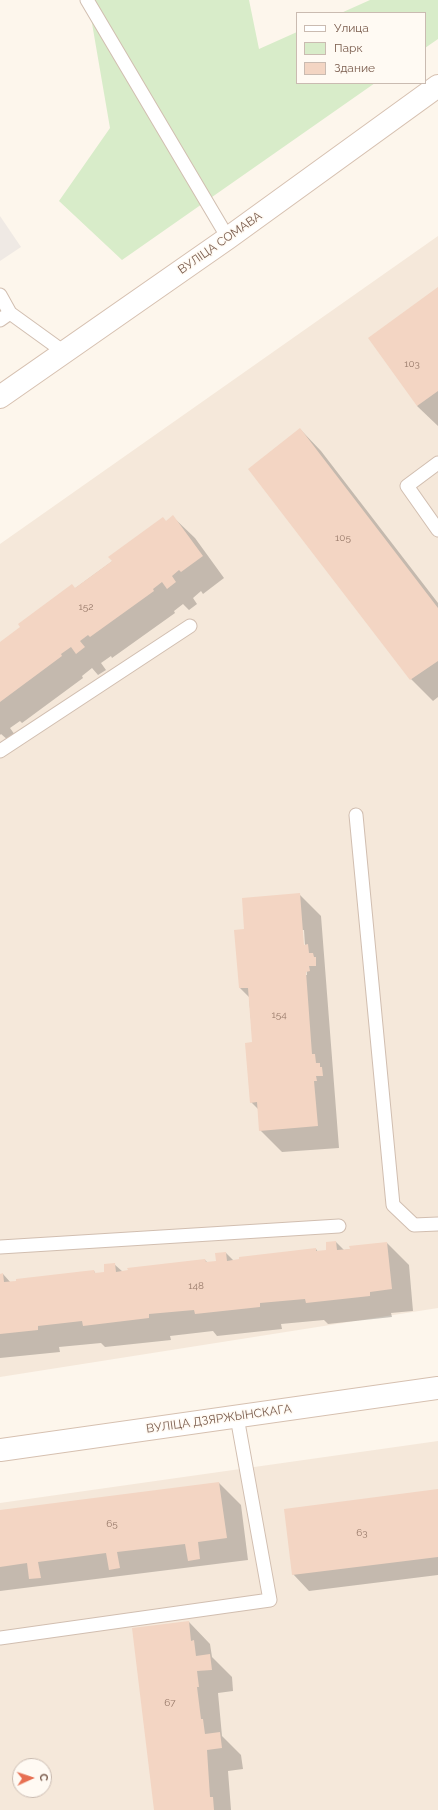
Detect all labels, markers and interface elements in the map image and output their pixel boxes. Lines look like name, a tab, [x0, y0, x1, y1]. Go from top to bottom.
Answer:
legend	[296, 12, 426, 84]
text: Улица	[334, 21, 369, 35]
text: Парк	[334, 41, 363, 55]
text: Здание	[334, 61, 375, 75]
street label: ВУЛІЦА СОМАВА	[175, 209, 265, 277]
house number: 103	[404, 358, 420, 370]
house number: 105	[335, 532, 351, 544]
house number: 152	[79, 601, 93, 613]
house number: 154	[271, 1009, 287, 1021]
house number: 148	[188, 1280, 204, 1292]
street label: ВУЛІЦА ДЗЯРЖЫНСКАГА	[145, 1402, 293, 1436]
house number: 65	[106, 1518, 118, 1530]
house number: 63	[356, 1527, 368, 1539]
house number: 67	[164, 1697, 176, 1709]
north arrow	[12, 1758, 52, 1798]
text: С	[37, 1773, 50, 1781]

